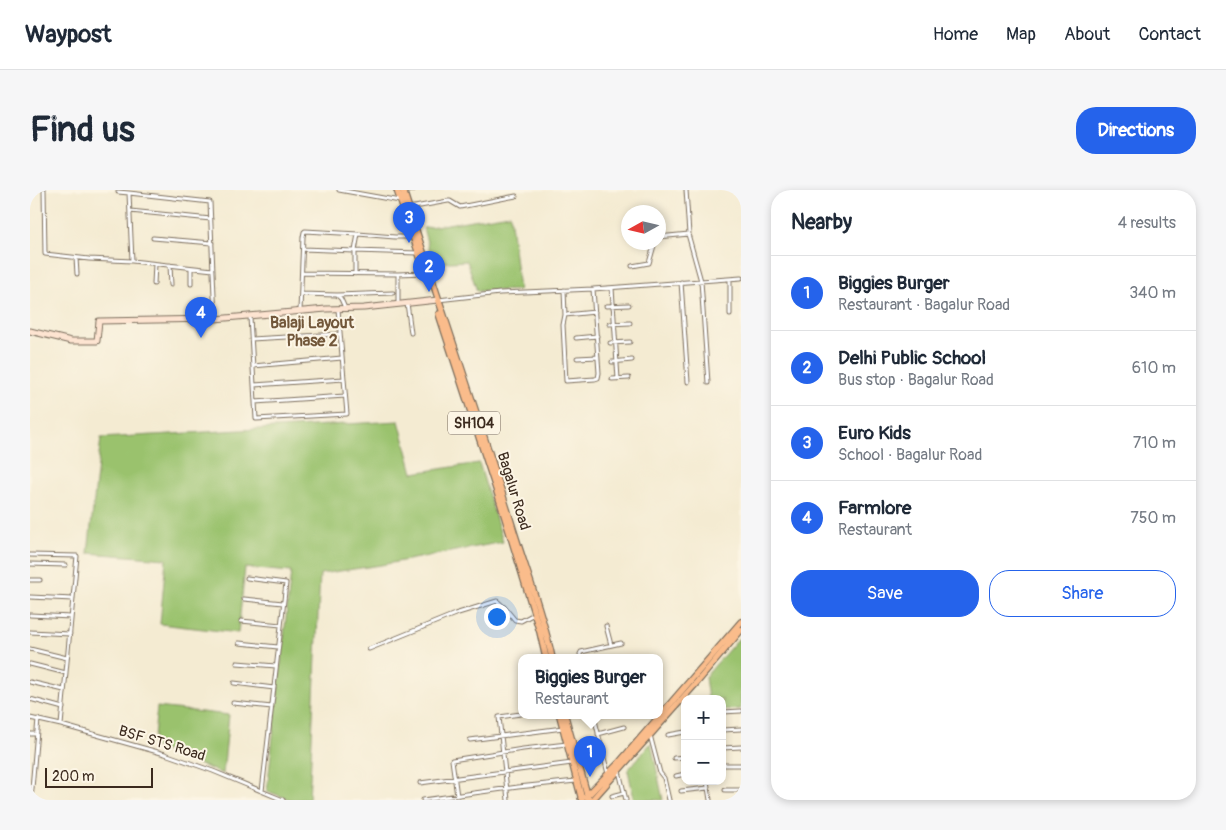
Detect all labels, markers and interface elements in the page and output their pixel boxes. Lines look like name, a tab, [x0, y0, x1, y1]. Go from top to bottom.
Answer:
text: Waypost	[25, 20, 112, 49]
text: Home	[933, 23, 978, 46]
text: Map	[1006, 23, 1036, 46]
text: About	[1064, 23, 1110, 46]
text: Contact	[1138, 23, 1201, 46]
button: Directions	[1076, 107, 1196, 154]
text: Find us	[30, 108, 135, 152]
pin: 3	[393, 202, 425, 243]
north arrow	[621, 205, 666, 250]
text: Nearby	[791, 209, 852, 236]
text: 4 results	[1118, 213, 1176, 233]
pin: 2	[413, 251, 445, 292]
text: Biggies Burger	[838, 271, 949, 295]
text: 1	[804, 283, 810, 303]
text: 340 m	[1129, 283, 1176, 303]
text: Restaurant · Bagalur Road	[838, 295, 1010, 315]
pin: 4	[185, 297, 217, 338]
district label: Balaji Layout Phase 2	[270, 313, 355, 351]
text: Delhi Public School	[838, 346, 986, 370]
text: 2	[803, 358, 811, 378]
text: 610 m	[1132, 358, 1176, 378]
text: Bus stop · Bagalur Road	[838, 370, 994, 390]
road number: SH104	[448, 412, 500, 434]
text: Euro Kids	[838, 421, 911, 445]
text: 3	[803, 433, 811, 453]
text: 710 m	[1133, 433, 1176, 453]
text: School · Bagalur Road	[838, 445, 982, 465]
street label: Bagalur Road	[493, 450, 534, 533]
text: Farmlore	[838, 496, 911, 520]
text: 4	[802, 508, 812, 528]
text: 750 m	[1130, 508, 1176, 528]
text: Restaurant	[838, 520, 912, 540]
button: Save	[791, 570, 979, 617]
button: Share	[989, 570, 1176, 617]
your location	[484, 604, 510, 630]
popup	[518, 654, 663, 719]
text: Biggies Burger	[535, 665, 646, 689]
text: Restaurant	[535, 689, 609, 709]
map controls	[681, 695, 726, 785]
button: +	[681, 695, 726, 740]
street label: BSF STS Road	[116, 721, 208, 766]
pin: 1	[574, 736, 606, 777]
button: −	[681, 740, 726, 785]
scale bar	[45, 765, 152, 788]
text: 200 m	[52, 768, 94, 785]

